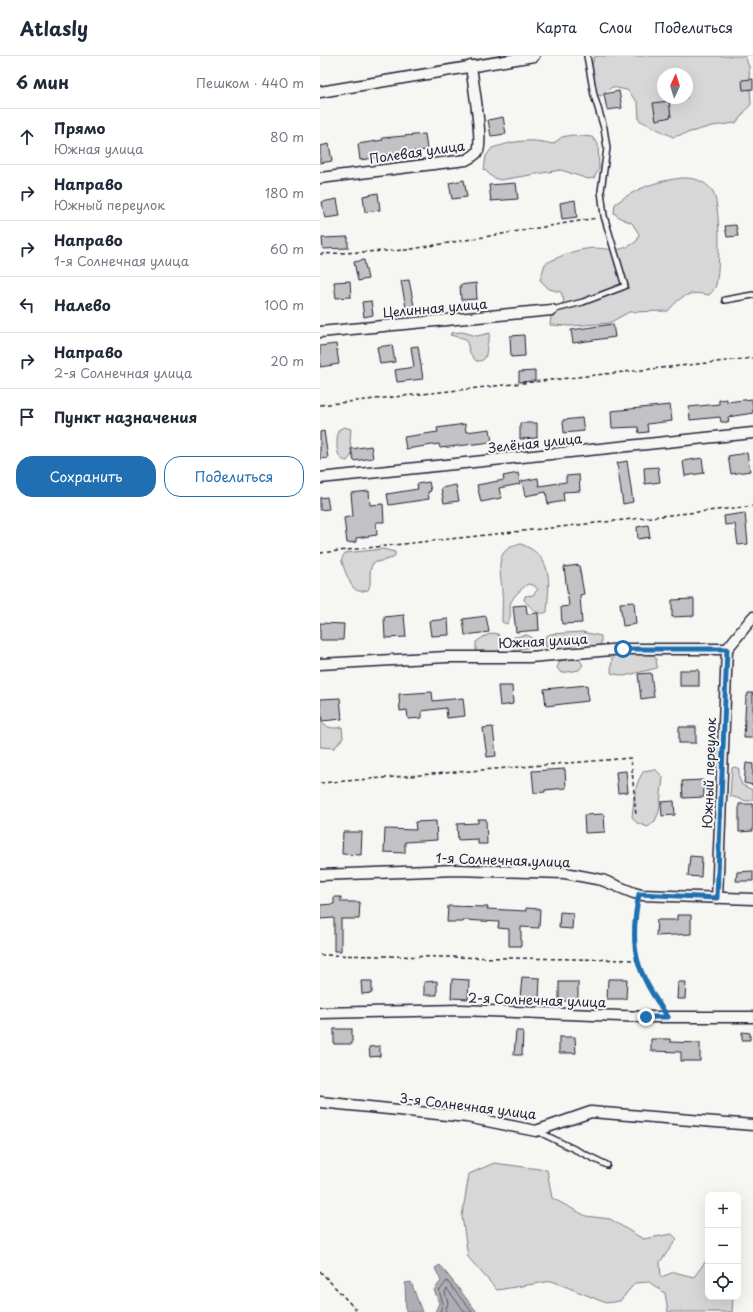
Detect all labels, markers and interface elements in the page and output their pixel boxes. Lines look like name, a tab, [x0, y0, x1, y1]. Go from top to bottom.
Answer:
text: Atlasly	[20, 14, 88, 42]
text: Карта	[536, 17, 577, 38]
text: Слои	[599, 17, 632, 38]
text: Поделиться	[654, 17, 733, 38]
north arrow	[657, 68, 693, 104]
text: 6 мин	[16, 69, 69, 95]
text: Пешком · 440 m	[196, 73, 304, 92]
text: Прямо	[54, 116, 105, 139]
icon: ahead	[16, 126, 38, 148]
text: 80 m	[270, 127, 304, 146]
street label: Полевая улица	[368, 135, 467, 168]
text: Южная улица	[54, 139, 143, 158]
text: Направо	[54, 172, 123, 195]
icon: right	[16, 182, 38, 204]
text: 180 m	[265, 183, 304, 202]
text: Южный переулок	[54, 195, 165, 214]
text: Направо	[54, 228, 123, 251]
icon: right	[16, 238, 38, 260]
text: 60 m	[270, 239, 304, 258]
text: 1-я Солнечная улица	[54, 251, 189, 270]
text: Налево	[54, 293, 111, 316]
street label: Целинная улица	[382, 293, 489, 322]
icon: left	[16, 294, 38, 316]
text: 100 m	[264, 295, 304, 314]
text: Направо	[54, 340, 123, 363]
icon: right	[16, 350, 38, 372]
text: 20 m	[270, 351, 304, 370]
text: 2-я Солнечная улица	[54, 363, 192, 382]
text: Пункт назначения	[54, 405, 197, 428]
icon: arrive	[16, 406, 38, 428]
street label: Зелёная улица	[487, 428, 584, 457]
button: Сохранить	[16, 456, 156, 497]
button: Поделиться	[164, 456, 304, 497]
street label: Южная улица	[498, 629, 589, 652]
route start	[614, 640, 632, 658]
street label: Южный переулок	[697, 717, 720, 829]
street label: 1-я Солнечная улица	[435, 848, 572, 871]
street label: 2-я Солнечная улица	[468, 988, 607, 1011]
route end	[637, 1008, 655, 1026]
street label: 3-я Солнечная улица	[399, 1088, 538, 1123]
map controls	[705, 1192, 741, 1300]
button: +	[705, 1192, 741, 1228]
button: −	[705, 1228, 741, 1264]
button: locate	[705, 1264, 741, 1300]

